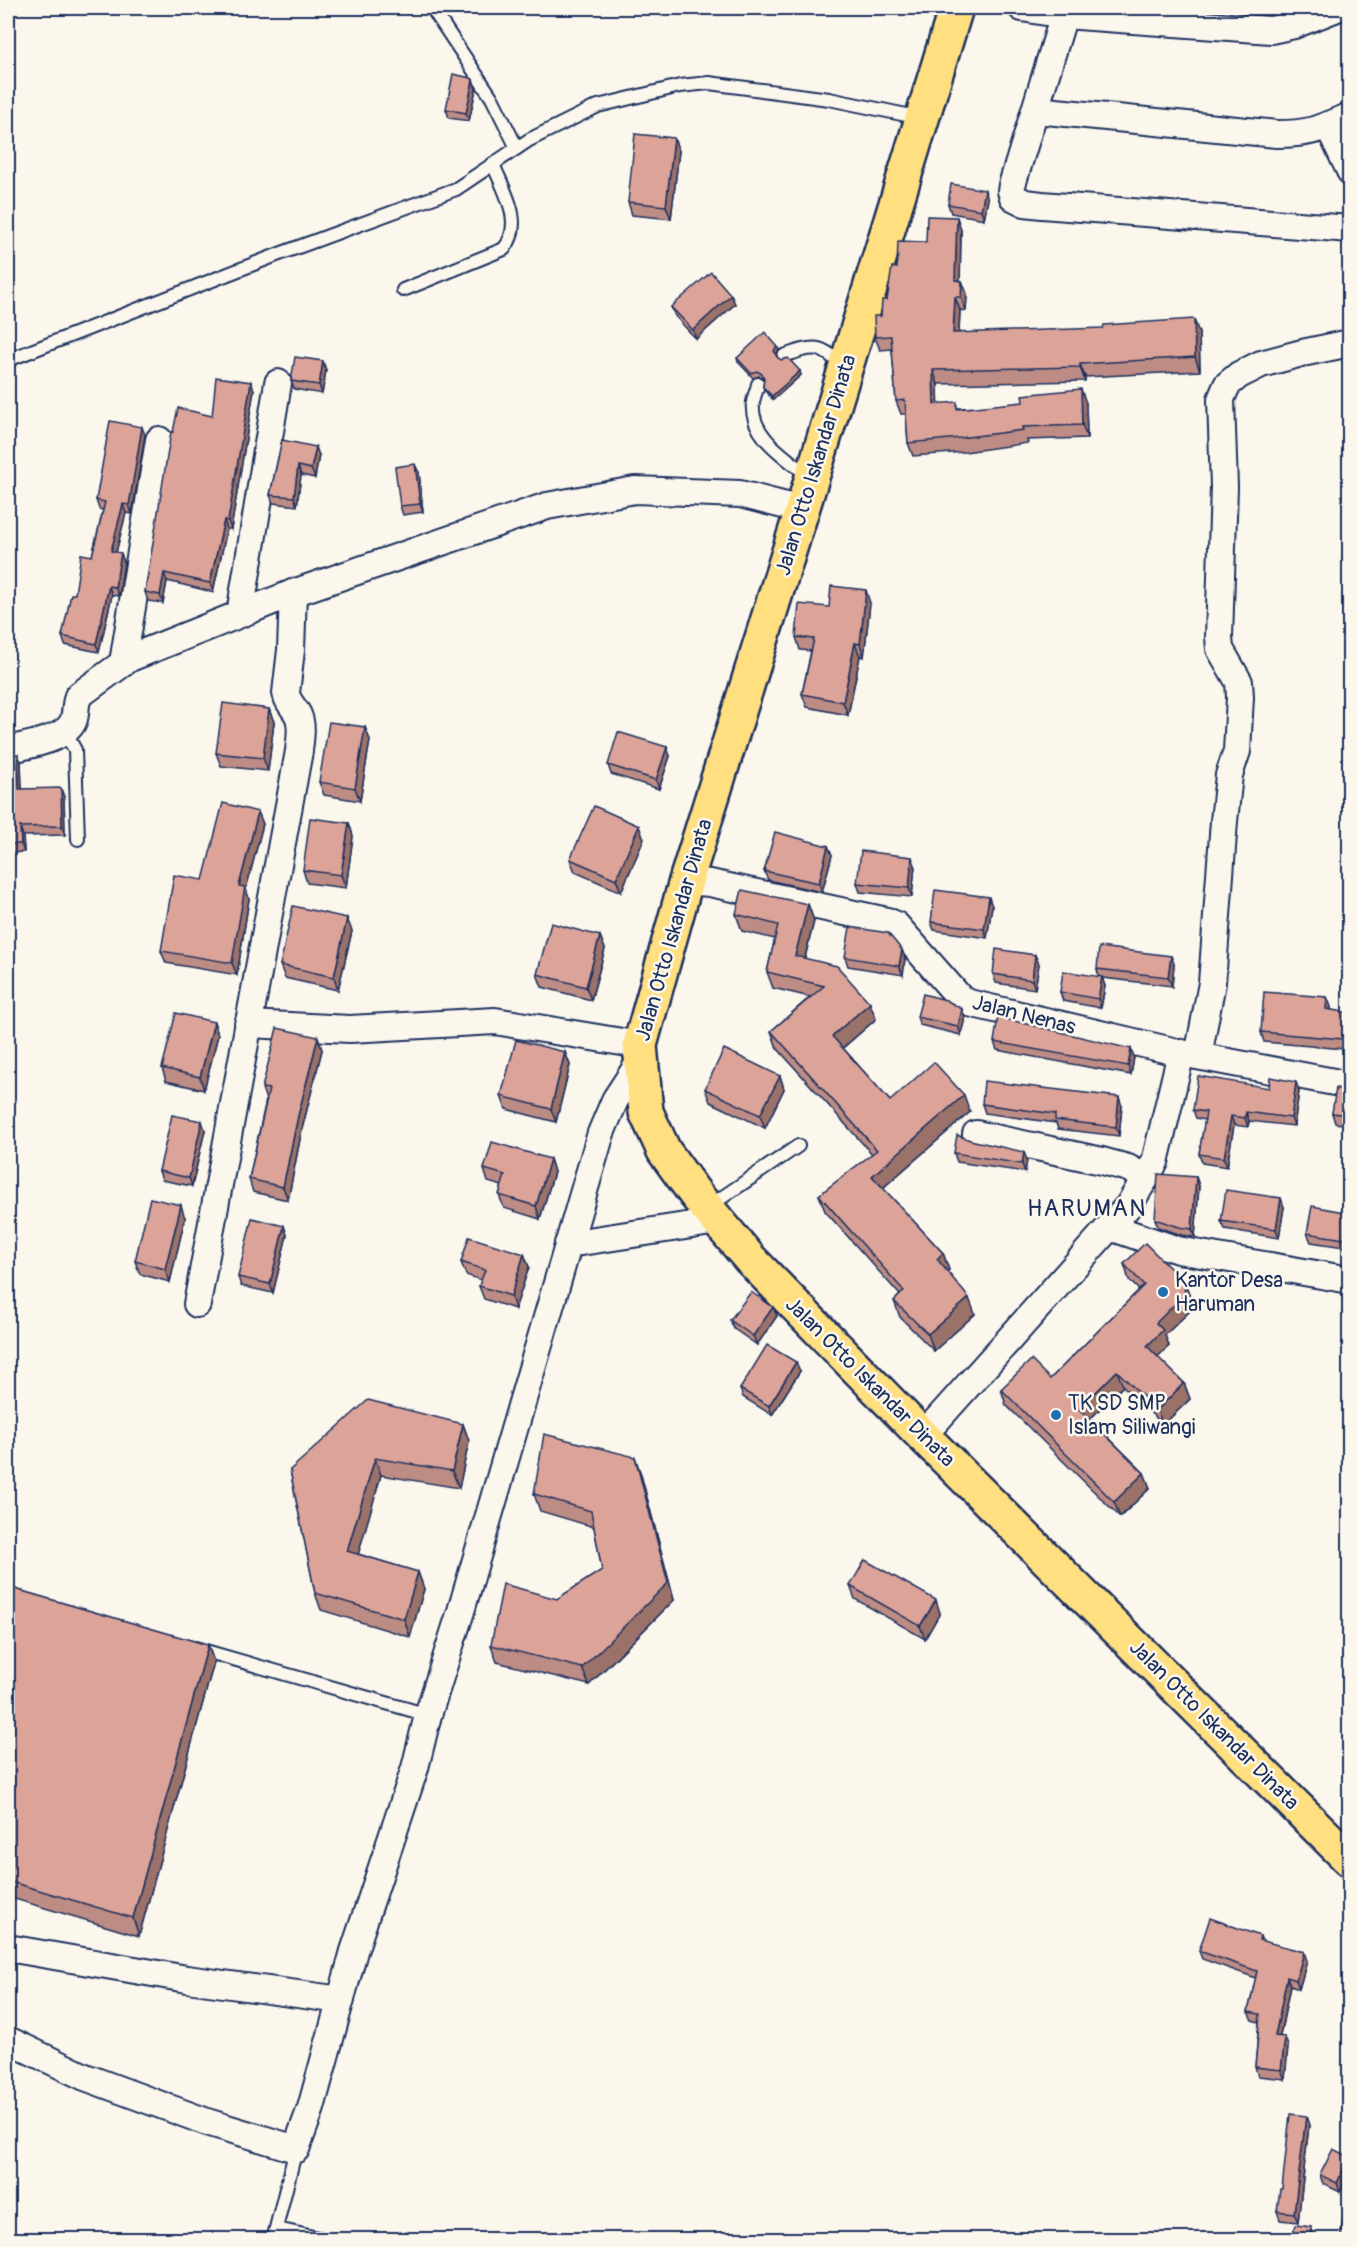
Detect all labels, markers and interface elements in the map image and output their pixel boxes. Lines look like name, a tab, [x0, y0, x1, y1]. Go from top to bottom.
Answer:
street label: Jalan Otto Iskandar Dinata	[770, 351, 862, 579]
street label: Jalan Otto Iskandar Dinata	[629, 816, 719, 1044]
street label: Jalan Nenas	[970, 989, 1079, 1041]
district label: HARUMAN	[1027, 1194, 1147, 1223]
place label: Kantor Desa Haruman	[1175, 1267, 1283, 1318]
marker: Kantor Desa Haruman	[1156, 1285, 1170, 1299]
street label: Jalan Otto Iskandar Dinata	[779, 1291, 961, 1473]
place label: TK SD SMP Islam Siliwangi	[1068, 1390, 1196, 1441]
marker: TK SD SMP Islam Siliwangi	[1049, 1408, 1063, 1422]
street label: Jalan Otto Iskandar Dinata	[1123, 1634, 1305, 1816]

